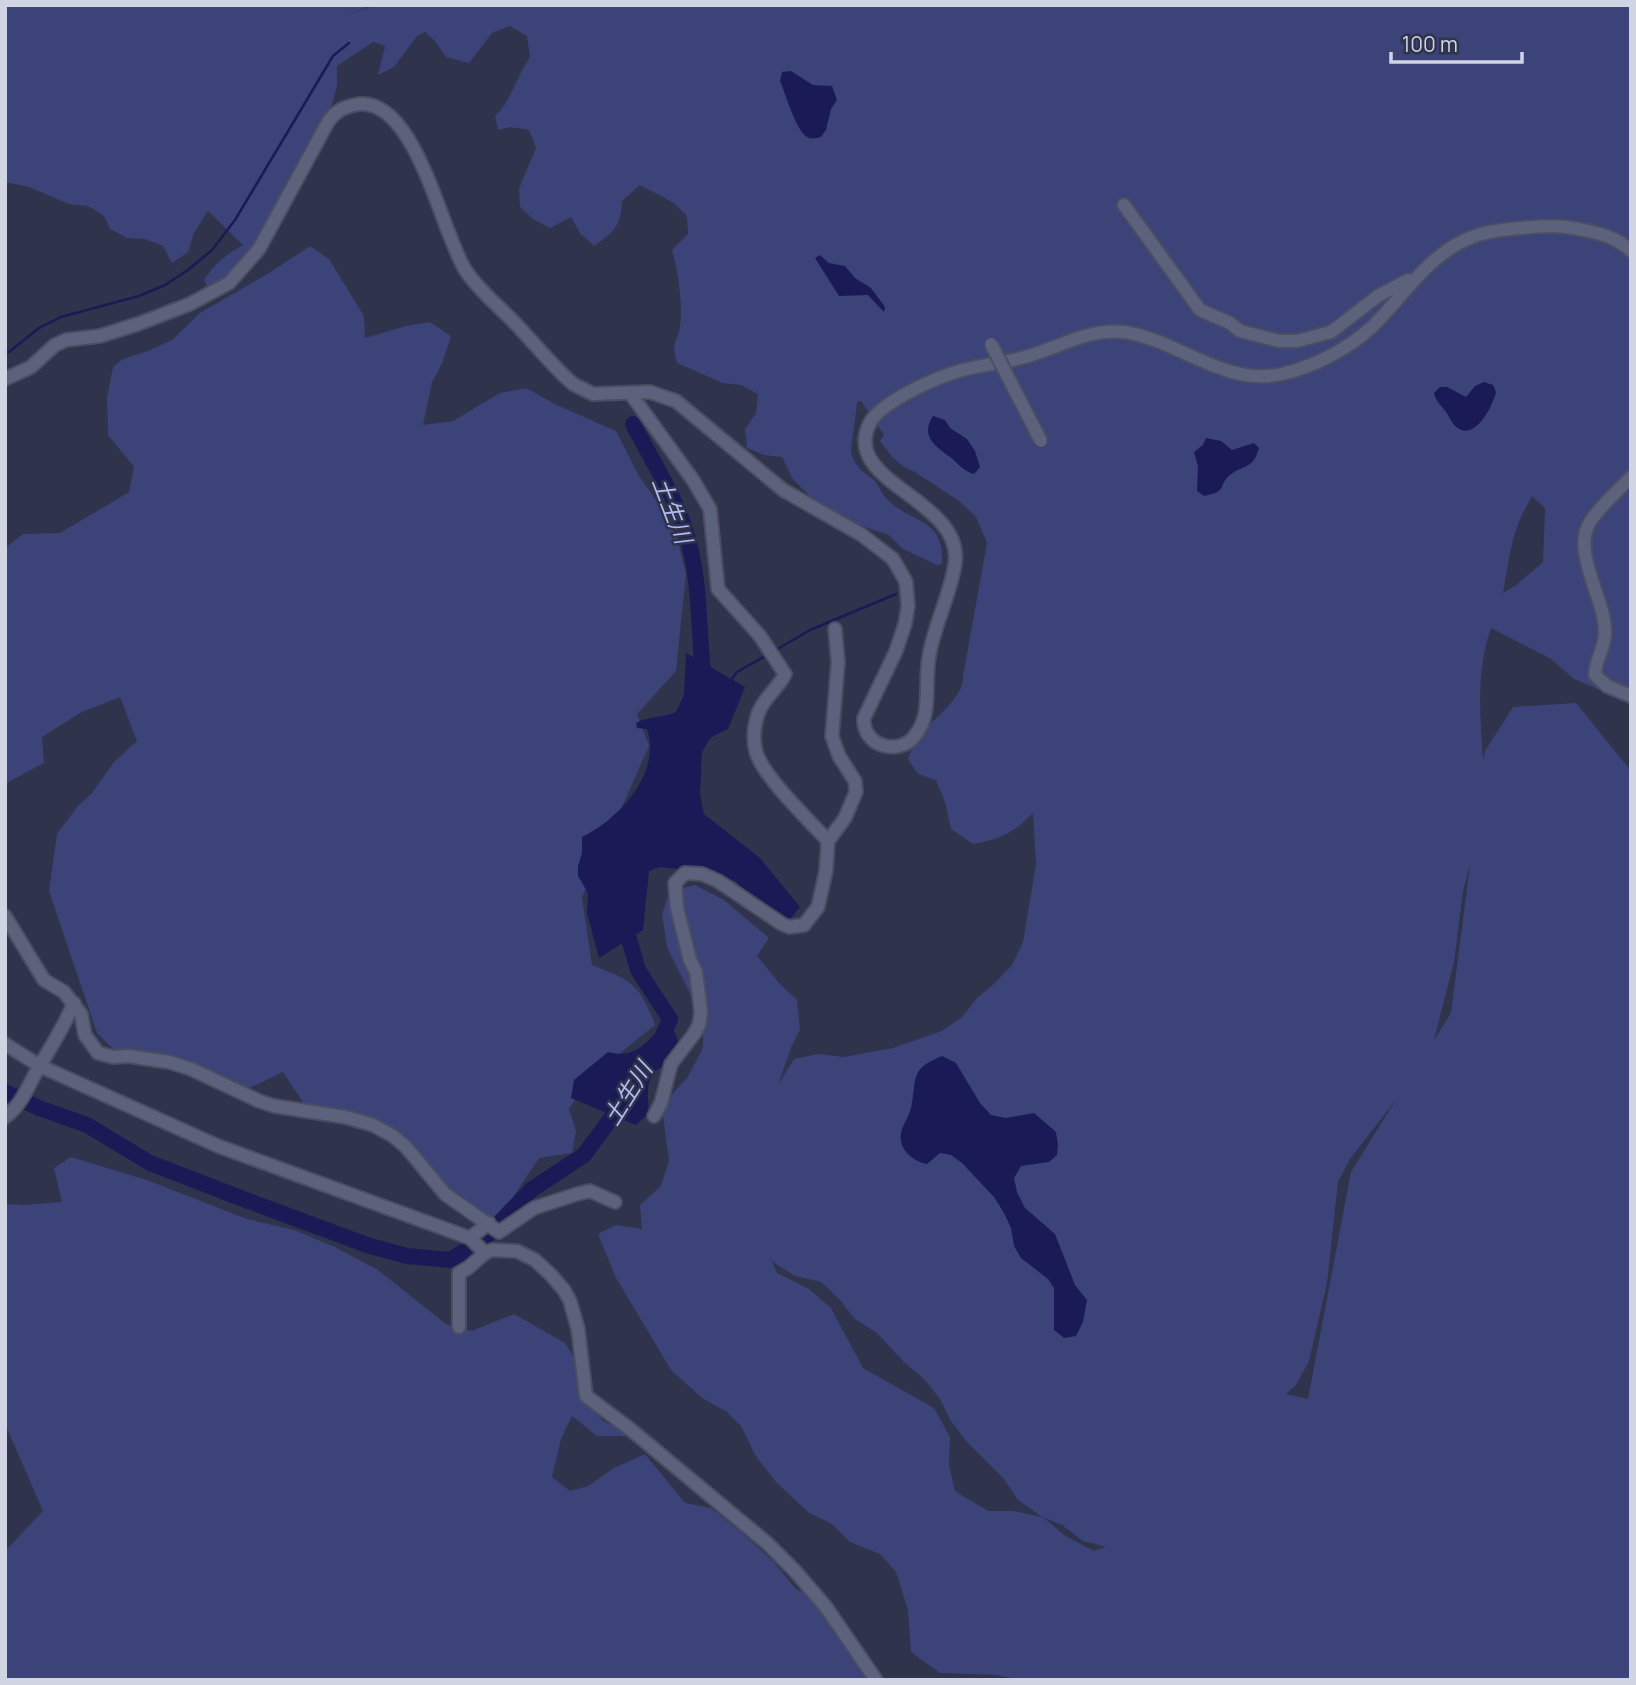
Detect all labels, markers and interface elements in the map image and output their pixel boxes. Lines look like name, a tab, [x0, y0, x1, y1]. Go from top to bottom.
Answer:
scale bar	[1391, 21, 1522, 65]
text: 100 m	[1402, 30, 1458, 58]
water label: 土生川	[646, 472, 701, 551]
water label: 土生川	[595, 1053, 660, 1131]

